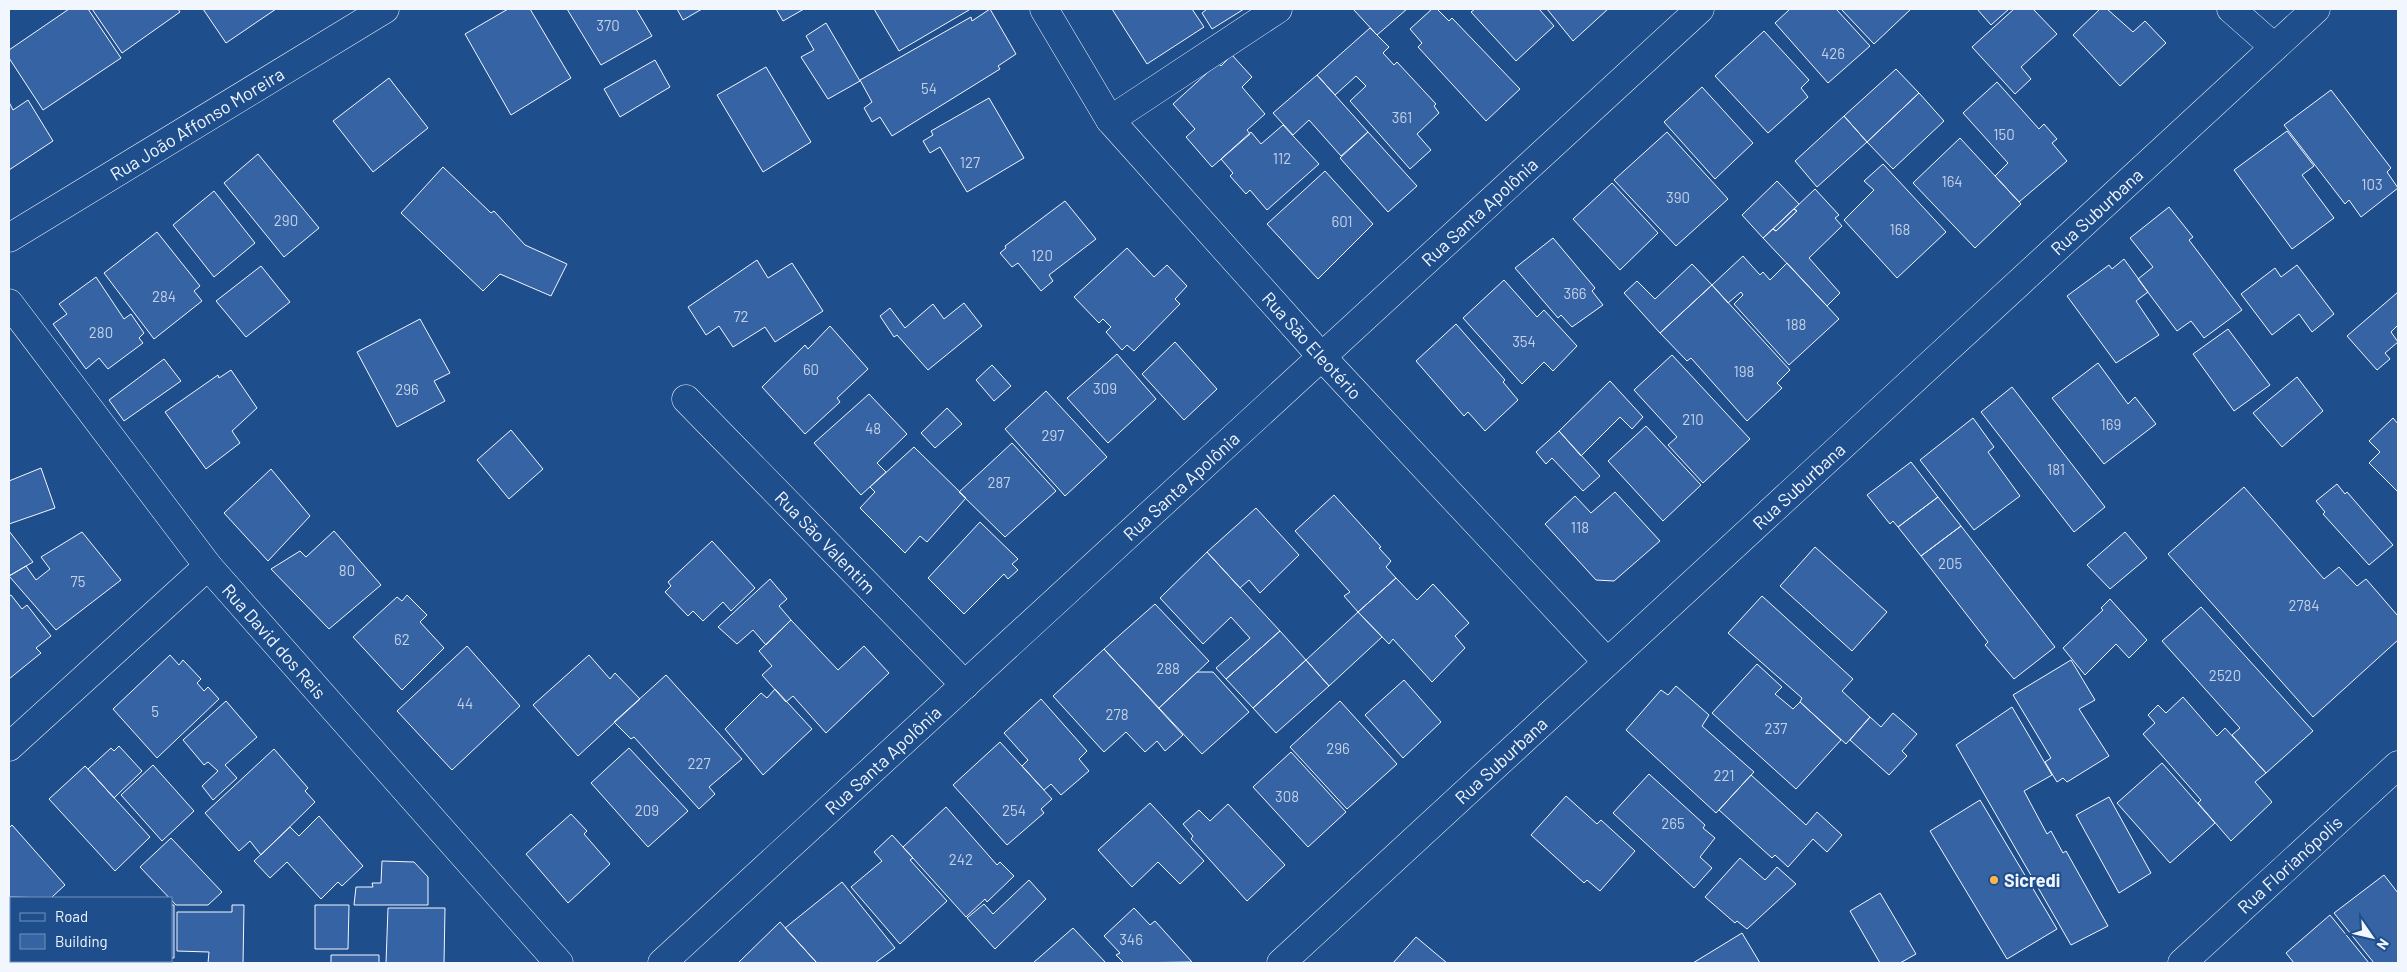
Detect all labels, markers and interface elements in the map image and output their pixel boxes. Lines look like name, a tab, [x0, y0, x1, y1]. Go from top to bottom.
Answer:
house number: 370	[596, 16, 620, 34]
house number: 426	[1821, 44, 1845, 62]
street label: Rua João Affonso Moreira	[106, 62, 288, 185]
house number: 54	[921, 79, 937, 97]
house number: 361	[1392, 108, 1412, 126]
house number: 150	[1993, 125, 2015, 143]
house number: 112	[1273, 149, 1291, 167]
house number: 127	[960, 153, 980, 171]
street label: Rua Santa Apolônia	[1417, 153, 1542, 271]
street label: Rua Suburbana	[2046, 163, 2147, 259]
house number: 164	[1941, 172, 1963, 190]
house number: 103	[2361, 175, 2383, 193]
house number: 390	[1666, 188, 1690, 206]
house number: 290	[274, 211, 298, 229]
house number: 601	[1331, 212, 1353, 230]
house number: 168	[1890, 220, 1910, 238]
house number: 120	[1031, 246, 1053, 264]
house number: 366	[1563, 284, 1587, 302]
house number: 284	[152, 287, 176, 305]
street label: Rua São Eleotério	[1258, 287, 1367, 404]
house number: 72	[733, 307, 749, 325]
house number: 188	[1786, 315, 1806, 333]
house number: 280	[89, 323, 113, 341]
house number: 354	[1512, 332, 1536, 350]
house number: 60	[803, 360, 819, 378]
house number: 198	[1734, 362, 1754, 380]
house number: 309	[1093, 379, 1117, 397]
house number: 296	[395, 380, 419, 398]
house number: 210	[1682, 410, 1704, 428]
house number: 169	[2101, 415, 2121, 433]
house number: 48	[865, 419, 881, 437]
house number: 297	[1042, 426, 1064, 444]
street label: Rua Santa Apolônia	[1118, 427, 1244, 545]
street label: Rua Suburbana	[1748, 438, 1849, 534]
house number: 181	[2047, 460, 2065, 478]
house number: 287	[988, 473, 1010, 491]
street label: Rua São Valentim	[771, 486, 881, 598]
house number: 118	[1571, 518, 1589, 536]
house number: 205	[1938, 554, 1962, 572]
house number: 80	[339, 561, 355, 579]
house number: 75	[71, 572, 85, 590]
street label: Rua David dos Reis	[218, 579, 331, 703]
house number: 2784	[2288, 596, 2320, 614]
house number: 62	[394, 630, 410, 648]
house number: 288	[1156, 659, 1180, 677]
house number: 2520	[2209, 666, 2241, 684]
house number: 44	[457, 694, 473, 712]
street label: Rua Santa Apolônia	[820, 701, 946, 819]
house number: 5	[151, 702, 159, 720]
house number: 278	[1106, 705, 1128, 723]
street label: Rua Suburbana	[1450, 712, 1552, 808]
house number: 237	[1765, 719, 1787, 737]
house number: 296	[1326, 739, 1350, 757]
house number: 227	[687, 754, 711, 772]
house number: 221	[1713, 766, 1735, 784]
house number: 308	[1275, 787, 1299, 805]
house number: 209	[635, 801, 659, 819]
house number: 254	[1002, 801, 1026, 819]
street label: Rua Florianópolis	[2233, 811, 2347, 918]
house number: 265	[1661, 814, 1685, 832]
house number: 242	[949, 850, 973, 868]
place label: Sicredi	[2004, 869, 2060, 891]
marker: Sicredi	[1988, 874, 2000, 886]
legend	[10, 897, 172, 962]
text: Road	[55, 907, 88, 925]
north arrow	[2347, 912, 2397, 962]
house number: 346	[1119, 930, 1143, 948]
text: Building	[55, 932, 108, 950]
text: N	[2374, 936, 2393, 953]

